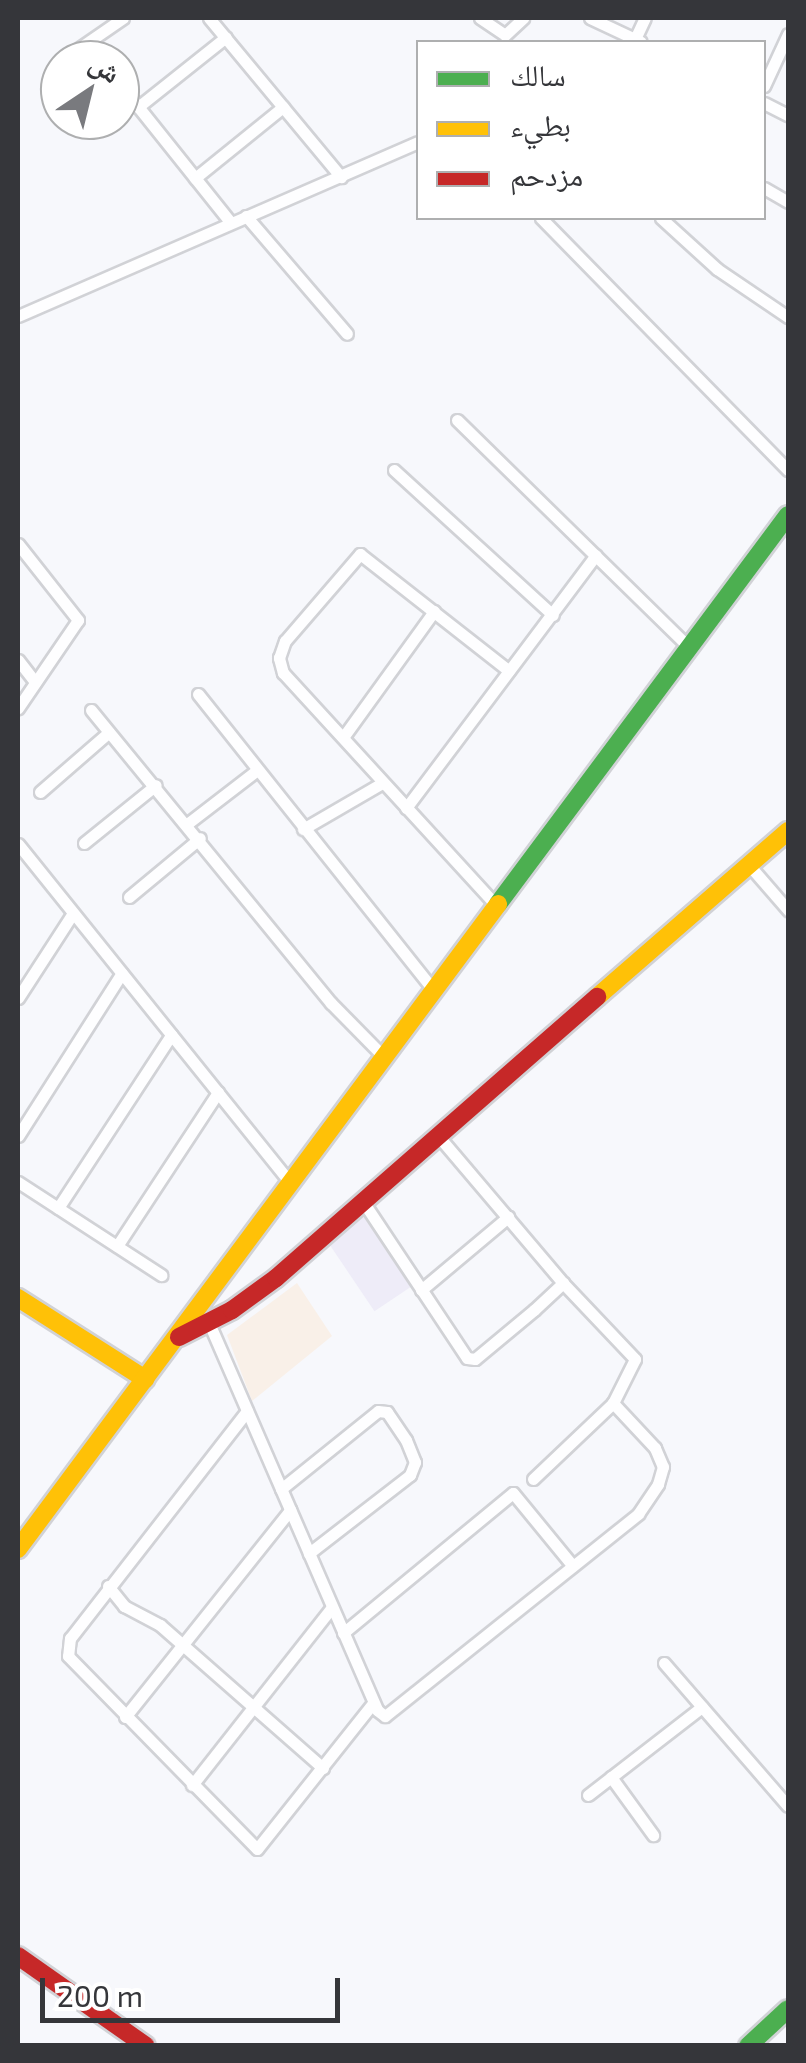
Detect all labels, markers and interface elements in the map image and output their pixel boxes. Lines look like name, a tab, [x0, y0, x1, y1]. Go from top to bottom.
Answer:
north arrow	[40, 40, 140, 140]
legend	[416, 40, 766, 220]
text: ش	[84, 45, 128, 90]
text: سالك	[510, 56, 566, 92]
text: بطيء	[510, 106, 571, 142]
text: مزدحم	[510, 156, 583, 192]
scale bar	[45, 1958, 345, 2020]
text: 200 m	[57, 1977, 143, 2013]

